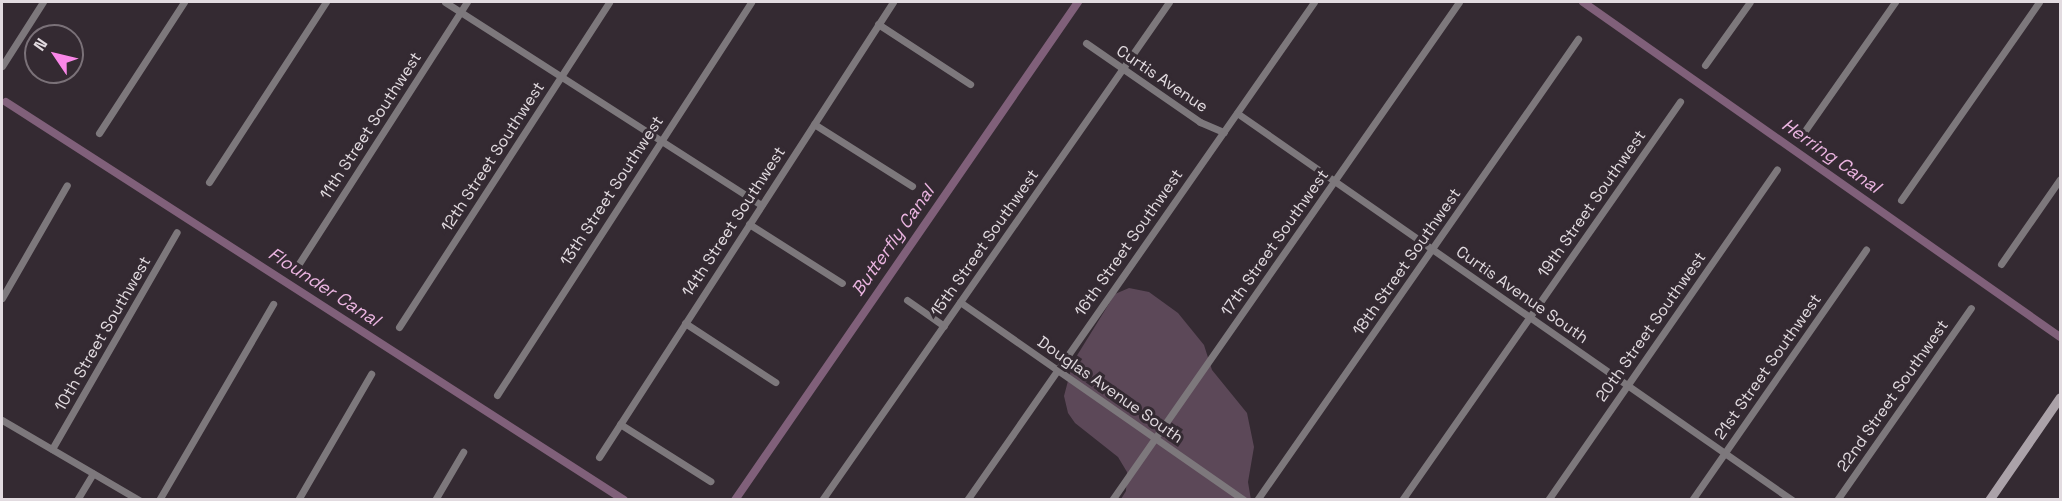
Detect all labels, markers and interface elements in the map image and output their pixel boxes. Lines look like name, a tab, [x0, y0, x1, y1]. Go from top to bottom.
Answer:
north arrow	[24, 24, 84, 84]
text: N	[29, 34, 52, 55]
street label: Curtis Avenue	[1113, 41, 1211, 117]
street label: 11th Street Southwest	[316, 49, 426, 203]
street label: 12th Street Southwest	[437, 78, 549, 236]
street label: 13th Street Southwest	[556, 112, 668, 270]
water label: Herring Canal	[1778, 114, 1884, 198]
street label: 19th Street Southwest	[1534, 127, 1650, 281]
street label: 14th Street Southwest	[678, 143, 790, 301]
street label: 15th Street Southwest	[927, 166, 1043, 320]
street label: 16th Street Southwest	[1071, 166, 1187, 320]
street label: 17th Street Southwest	[1217, 166, 1333, 320]
water label: Butterfly Canal	[847, 182, 939, 300]
street label: 18th Street Southwest	[1349, 185, 1465, 339]
street label: Curtis Avenue South	[1452, 242, 1592, 348]
water label: Flounder Canal	[264, 243, 384, 331]
street label: 20th Street Southwest	[1592, 248, 1710, 406]
street label: 10th Street Southwest	[51, 253, 155, 415]
street label: 21st Street Southwest	[1710, 290, 1826, 444]
street label: 22nd Street Southwest	[1833, 316, 1953, 476]
street label: Douglas Avenue South	[1033, 332, 1187, 448]

